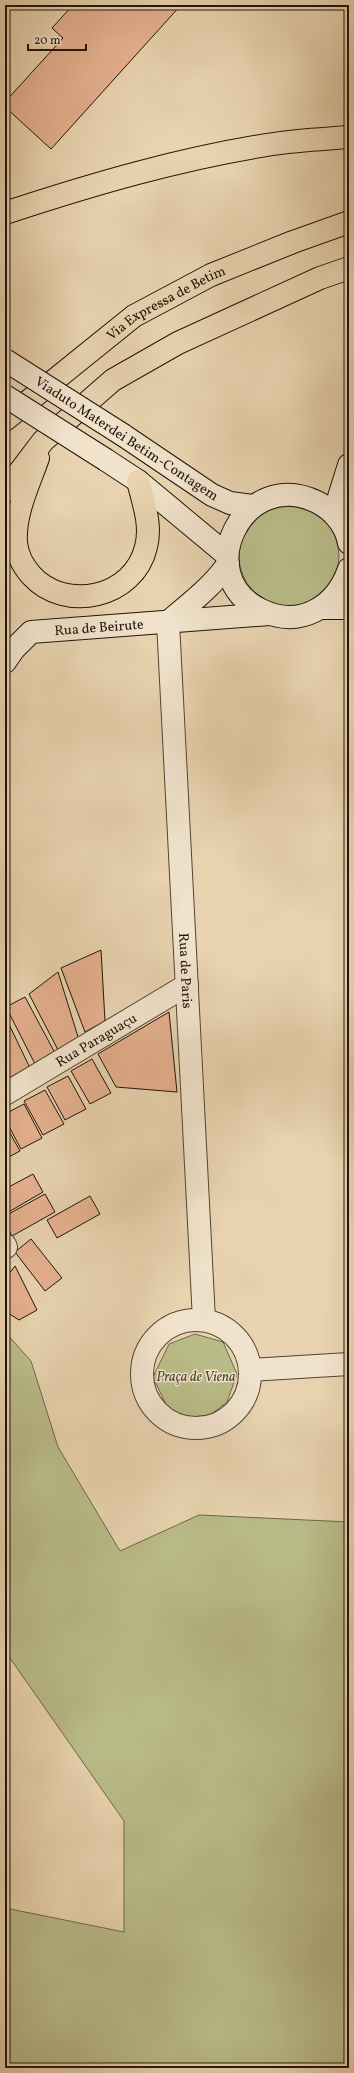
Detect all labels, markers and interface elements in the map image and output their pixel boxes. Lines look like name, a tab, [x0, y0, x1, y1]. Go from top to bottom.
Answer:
scale bar	[28, 26, 86, 52]
text: 20 m	[34, 33, 61, 49]
street label: Via Expressa de Betim	[103, 262, 229, 345]
street label: Viaduto Materdei Betim-Contagem	[31, 373, 222, 506]
street label: Rua de Beirute	[54, 616, 145, 641]
street label: Rua de Paris	[173, 932, 196, 1009]
street label: Rua Paraguaçu	[53, 1009, 141, 1072]
park label: Praça de Viena	[156, 1368, 236, 1387]

